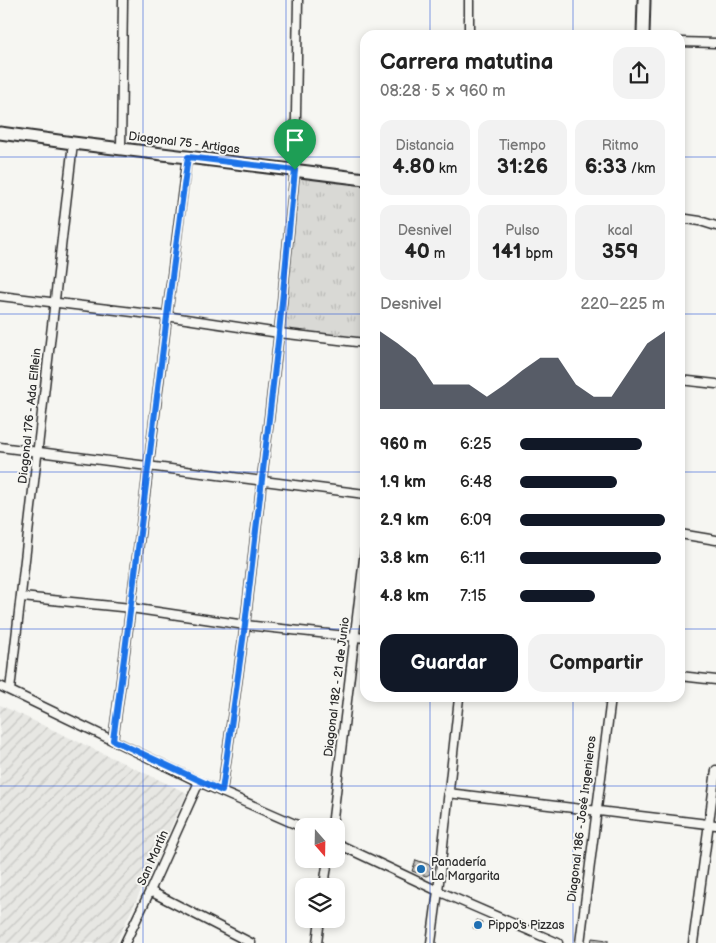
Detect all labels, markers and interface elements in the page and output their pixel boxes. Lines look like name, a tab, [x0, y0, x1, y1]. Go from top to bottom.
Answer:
button: share	[613, 47, 665, 99]
text: Carrera matutina	[380, 49, 553, 76]
text: 08:28 · 5 × 960 m	[380, 82, 506, 101]
pin	[274, 119, 316, 170]
icon: arrive	[281, 126, 309, 154]
street label: Diagonal 75 - Artigas	[128, 129, 241, 157]
text: Distancia	[395, 137, 454, 154]
text: Tiempo	[499, 137, 546, 154]
text: Ritmo	[602, 137, 639, 154]
text: 4.80	[392, 154, 435, 179]
text: 31:26	[497, 154, 548, 179]
text: 6:33	[585, 154, 627, 179]
text: km	[435, 160, 457, 177]
text: /km	[627, 160, 656, 177]
text: Desnivel	[398, 222, 452, 239]
text: Pulso	[505, 222, 540, 239]
text: kcal	[608, 222, 633, 239]
text: 40	[404, 239, 430, 264]
text: 141	[492, 239, 522, 264]
text: 359	[602, 239, 639, 264]
text: m	[430, 245, 445, 262]
text: bpm	[522, 245, 553, 262]
text: Desnivel	[380, 295, 442, 314]
text: 220–225 m	[581, 295, 665, 314]
street label: Diagonal 176 - Ada Elflein	[15, 347, 45, 485]
text: 960 m	[380, 435, 427, 454]
text: 6:25	[460, 435, 492, 454]
text: 1.9 km	[380, 473, 426, 492]
text: 6:48	[460, 473, 492, 492]
text: 2.9 km	[380, 511, 429, 530]
text: 6:09	[460, 511, 492, 530]
text: 3.8 km	[380, 549, 429, 568]
text: 6:11	[460, 549, 485, 568]
text: 4.8 km	[380, 587, 429, 606]
text: 7:15	[460, 587, 486, 606]
street label: Diagonal 182 - 21 de Junio	[321, 616, 353, 758]
button: Guardar	[380, 634, 518, 692]
button: Compartir	[528, 634, 665, 692]
street label: Diagonal 186 - José Ingenieros	[564, 735, 600, 903]
north arrow	[295, 818, 345, 868]
map controls	[295, 818, 345, 928]
street label: San Martín	[134, 828, 172, 888]
place label: Panadería La Margarita	[431, 855, 500, 884]
marker: Panadería La Margarita	[415, 863, 427, 875]
button: layers	[295, 878, 345, 928]
place label: Pippo's Pizzas	[488, 918, 564, 933]
marker: Pippo's Pizzas	[472, 919, 484, 931]

